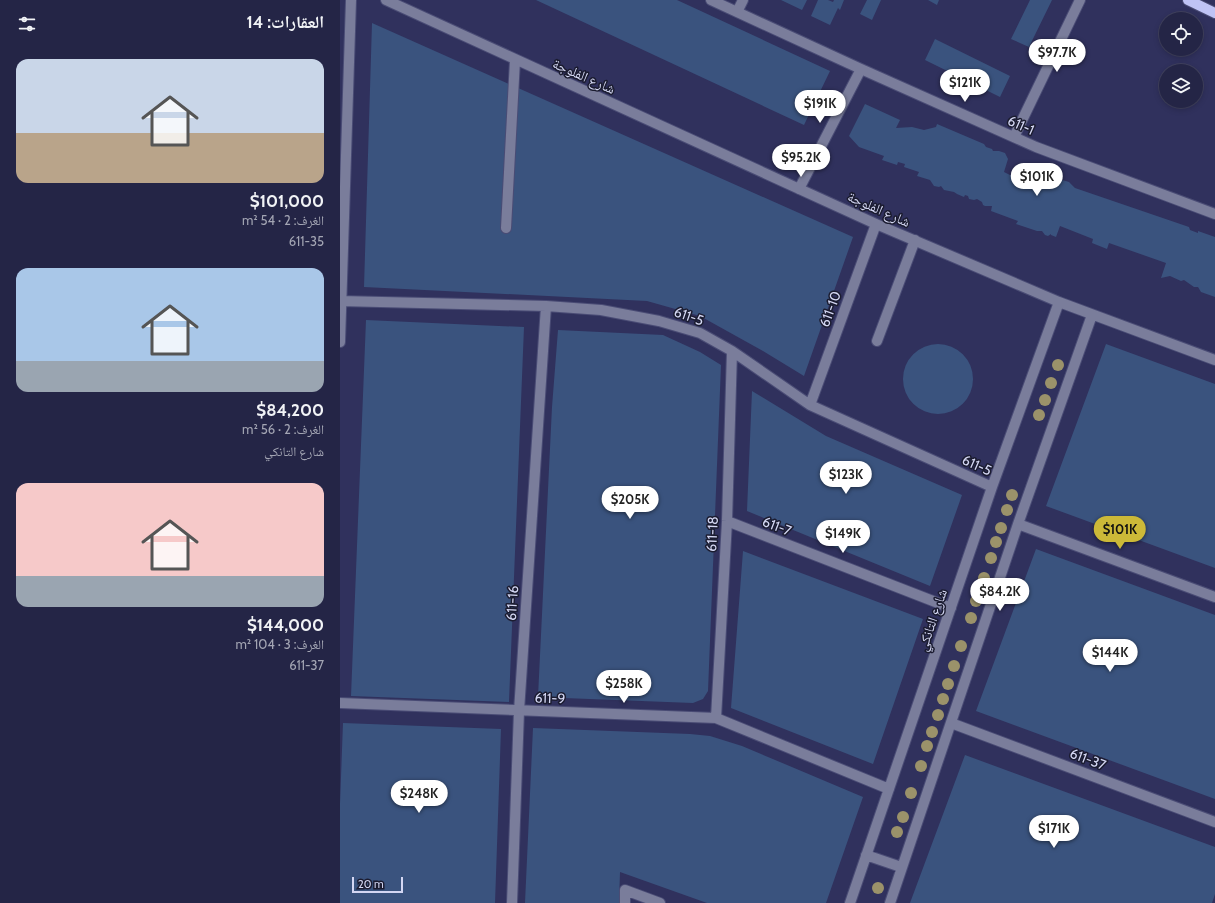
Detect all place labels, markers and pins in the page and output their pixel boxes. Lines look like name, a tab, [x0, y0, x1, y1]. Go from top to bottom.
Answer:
pin: $97.7K	[1024, 39, 1090, 73]
pin: $121K	[937, 69, 993, 103]
pin: $191K	[792, 90, 848, 124]
pin: $95.2K	[768, 144, 834, 178]
pin: $101K	[1009, 163, 1065, 197]
pin: $123K	[818, 461, 874, 495]
pin: $205K	[602, 486, 658, 520]
pin: $101K	[1092, 516, 1148, 550]
pin: $149K	[815, 520, 871, 554]
pin: $84.2K	[967, 578, 1033, 612]
pin: $144K	[1082, 639, 1138, 673]
pin: $258K	[596, 670, 652, 704]
pin: $248K	[391, 780, 447, 814]
pin: $171K	[1026, 815, 1082, 849]

